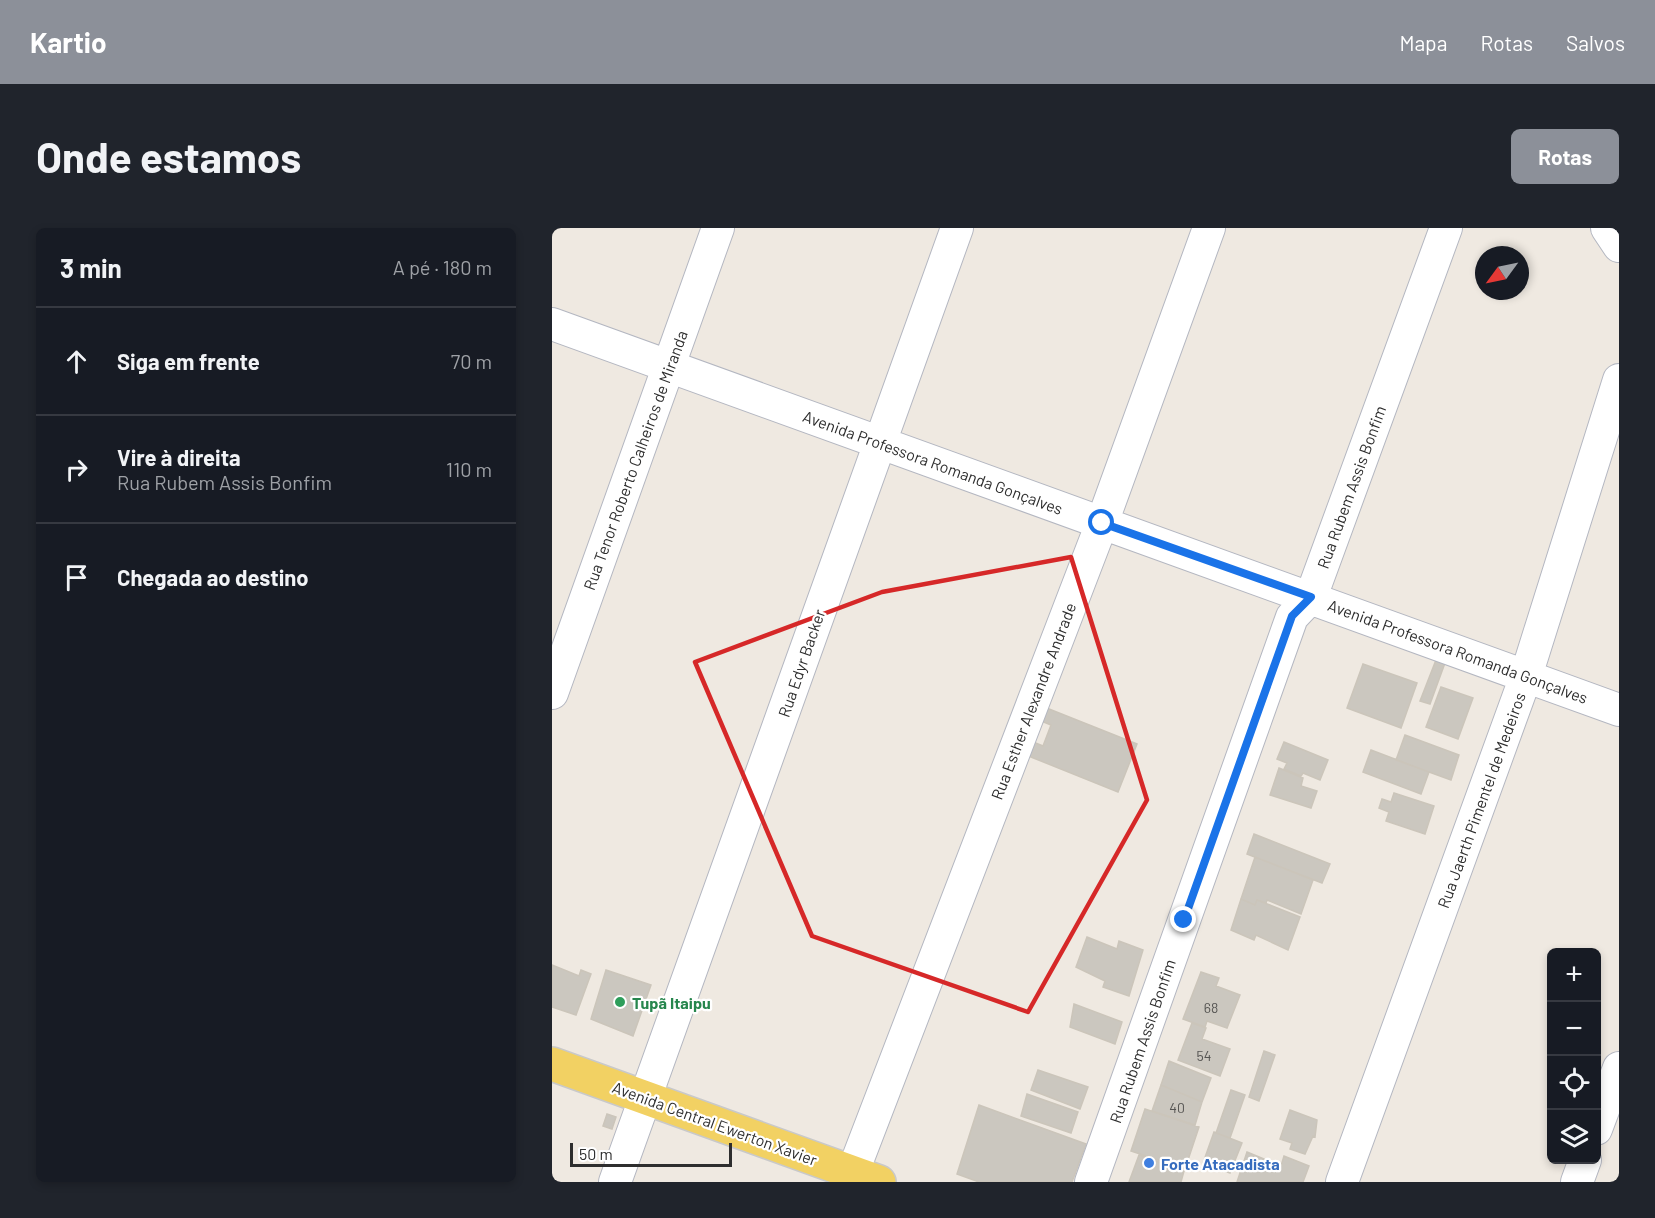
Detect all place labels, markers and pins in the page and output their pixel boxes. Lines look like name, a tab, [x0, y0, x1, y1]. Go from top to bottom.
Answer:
place label: Tupã Itaipu	[632, 993, 711, 1012]
marker: Tupã Itaipu	[613, 995, 627, 1009]
place label: Forte Atacadista	[1161, 1154, 1280, 1173]
marker: Forte Atacadista	[1142, 1156, 1156, 1170]

